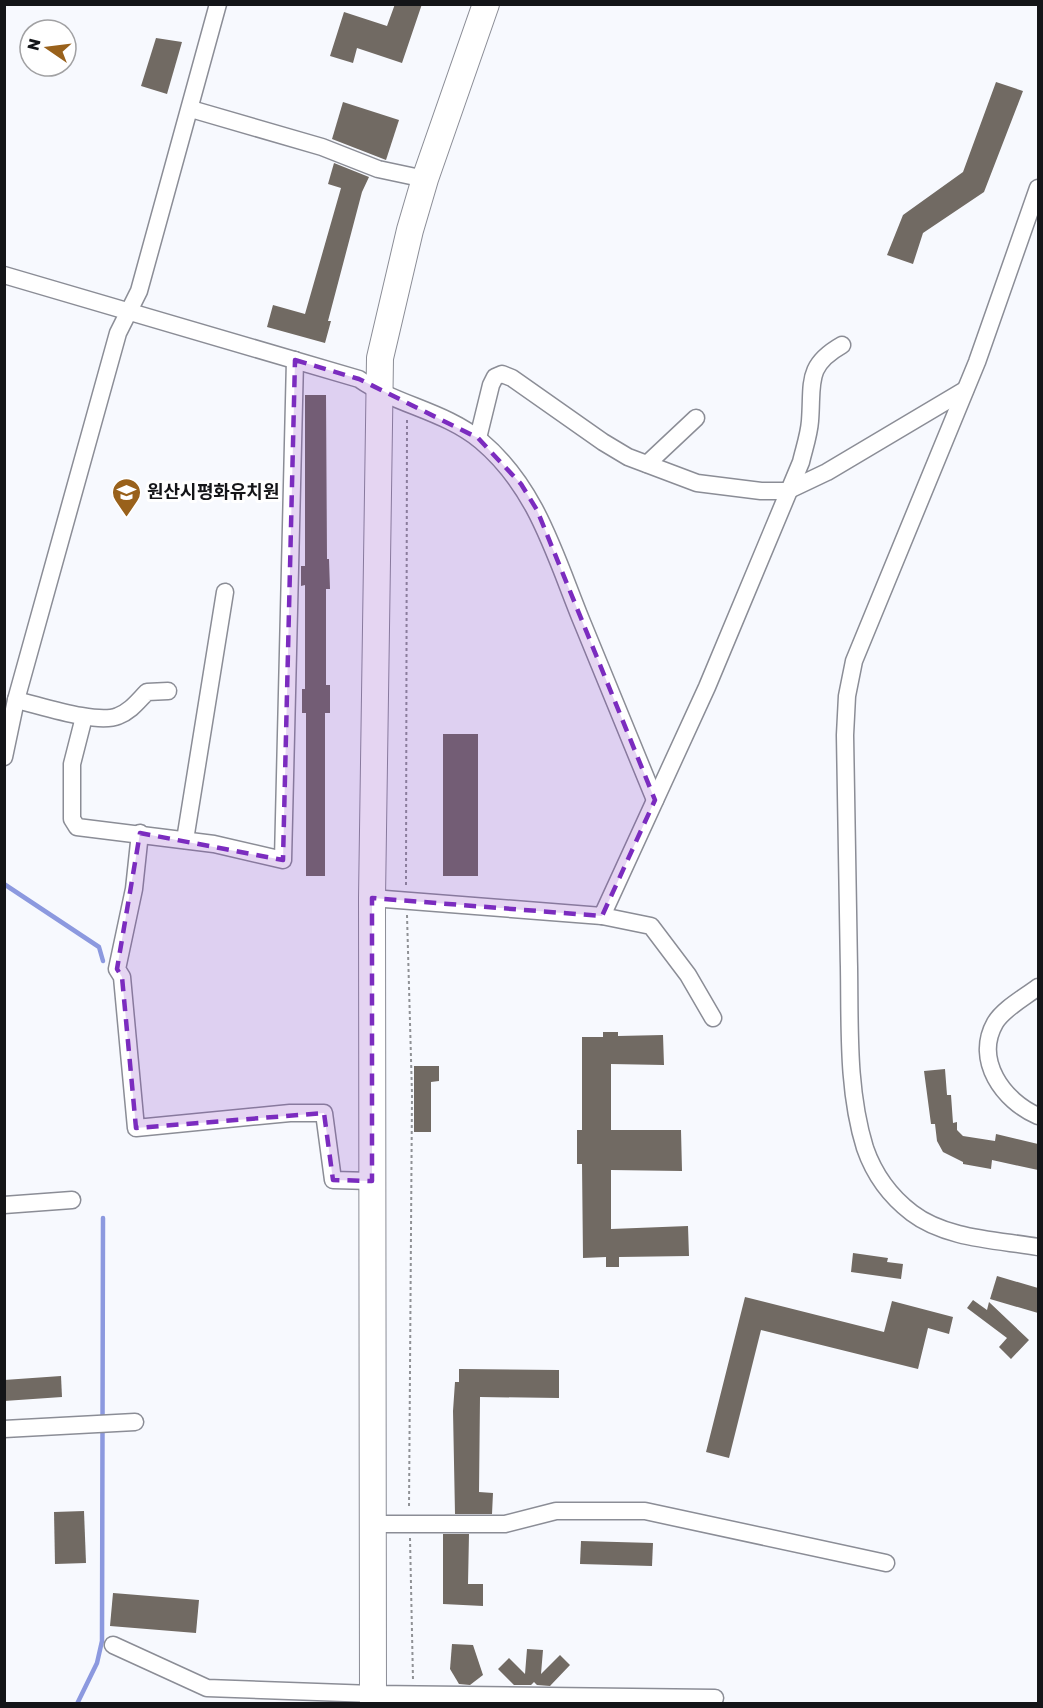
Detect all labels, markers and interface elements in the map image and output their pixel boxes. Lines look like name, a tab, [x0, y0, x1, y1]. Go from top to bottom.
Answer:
north arrow	[18, 18, 78, 78]
text: N	[23, 37, 45, 52]
school or university icon: 원산시평화유치원	[110, 476, 142, 518]
place label: 원산시평화유치원	[147, 481, 279, 503]

